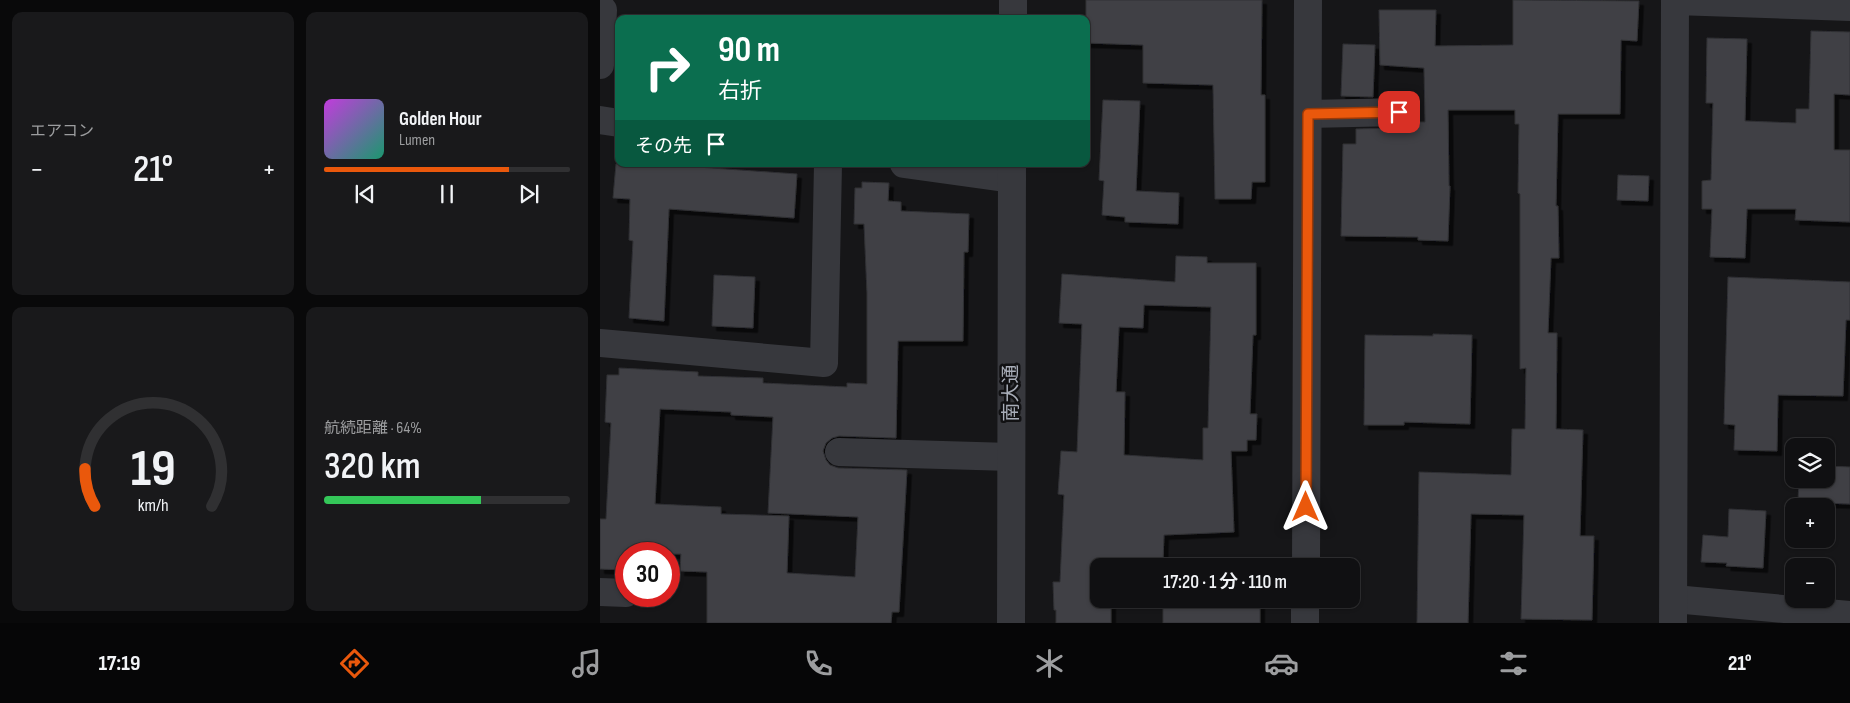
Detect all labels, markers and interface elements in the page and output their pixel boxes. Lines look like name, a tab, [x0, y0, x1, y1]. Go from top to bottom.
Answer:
text: 90 m	[718, 29, 780, 72]
icon: right	[635, 35, 700, 100]
text: 右折	[718, 78, 762, 105]
pin	[1378, 91, 1420, 133]
icon: arrive	[1385, 98, 1413, 126]
text: Golden Hour	[399, 108, 482, 131]
text: エアコン	[30, 122, 94, 141]
icon: arrive	[702, 130, 730, 158]
text: Lumen	[399, 131, 435, 150]
text: その先	[635, 135, 692, 158]
text: 21°	[133, 147, 173, 192]
text: −	[30, 153, 44, 186]
text: +	[262, 153, 276, 186]
icon: previous	[351, 180, 379, 208]
icon: pause	[433, 180, 461, 208]
icon: next	[515, 180, 543, 208]
street label: 南大通	[1000, 364, 1023, 422]
text: 航続距離 · 64%	[324, 419, 422, 438]
text: 19	[130, 438, 176, 501]
map controls	[1785, 438, 1835, 608]
button: layers	[1785, 438, 1835, 488]
text: 320 km	[324, 444, 421, 489]
position arrow	[1279, 480, 1331, 532]
text: km/h	[138, 495, 168, 516]
button: +	[1785, 498, 1835, 548]
speed limit sign: 30	[615, 542, 680, 607]
button: −	[1785, 558, 1835, 608]
text: 17:20 · 1 分 · 110 m	[1163, 571, 1287, 594]
icon: directions	[337, 646, 372, 681]
icon: music	[569, 646, 604, 681]
icon: phone	[801, 646, 836, 681]
icon: climate	[1032, 646, 1067, 681]
icon: car	[1264, 646, 1299, 681]
icon: filters	[1496, 646, 1531, 681]
text: 17:19	[98, 650, 140, 677]
text: 21°	[1728, 650, 1752, 677]

